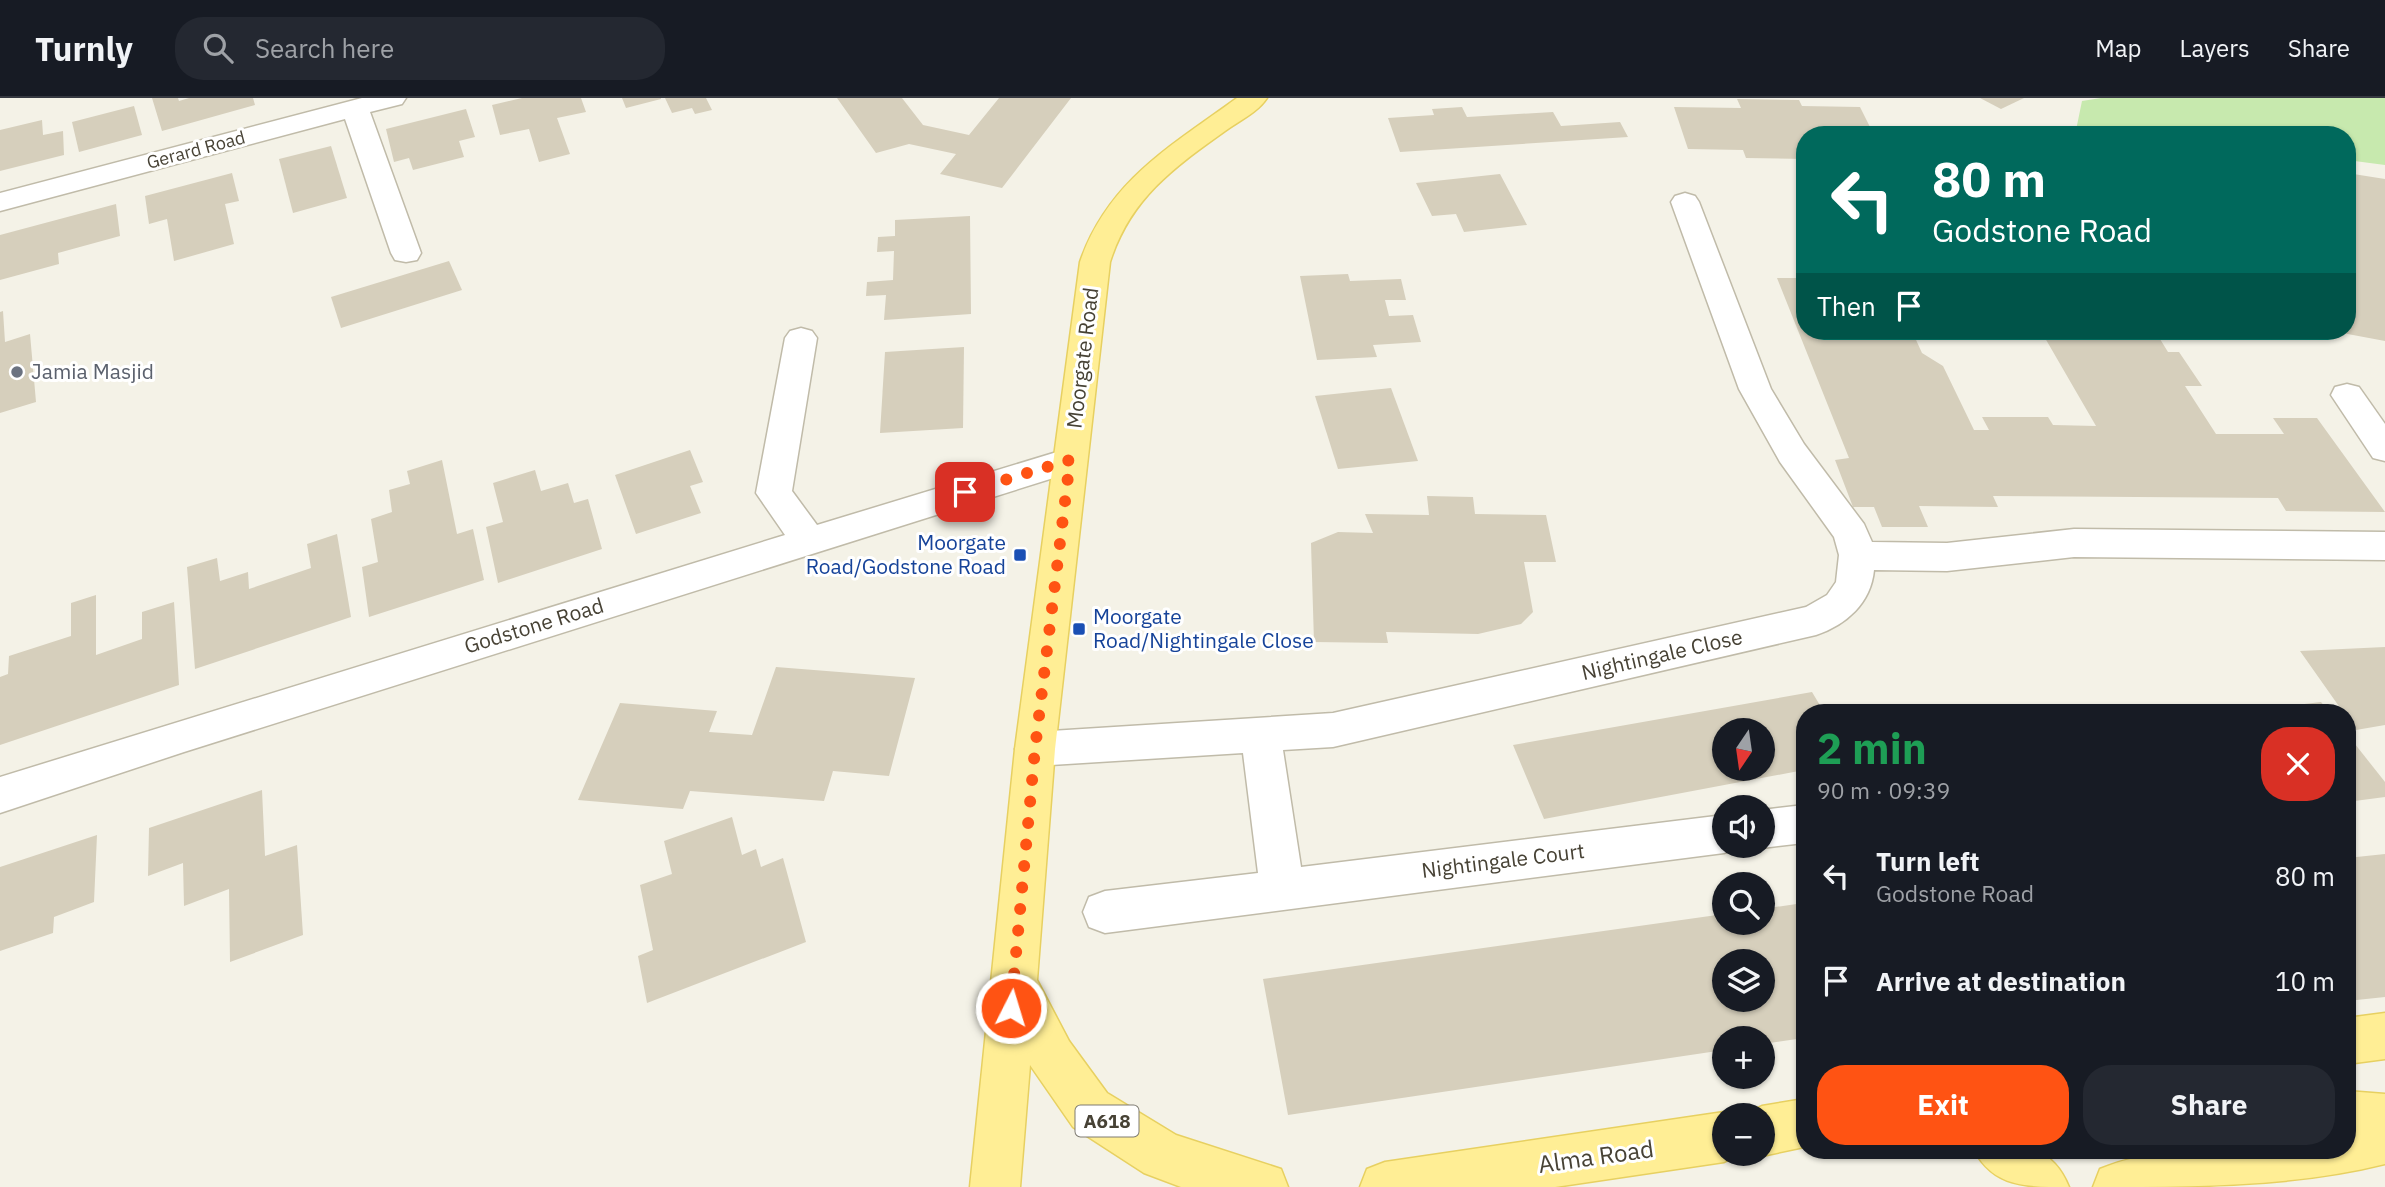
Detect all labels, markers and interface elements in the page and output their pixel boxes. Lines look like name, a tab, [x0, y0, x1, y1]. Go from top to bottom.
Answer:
search box	[175, 17, 665, 80]
text: Turnly	[35, 27, 133, 70]
icon: search	[199, 29, 237, 67]
text: Search here	[255, 31, 394, 65]
text: Map	[2095, 32, 2142, 64]
text: Layers	[2180, 32, 2250, 64]
text: Share	[2288, 32, 2350, 64]
street label: Gerard Road	[144, 125, 248, 174]
text: 80 m	[1932, 147, 2046, 210]
icon: left	[1817, 154, 1908, 245]
text: Godstone Road	[1932, 209, 2152, 251]
street label: Moorgate Road	[1059, 286, 1105, 430]
icon: arrive	[1890, 287, 1928, 325]
text: Then	[1817, 289, 1876, 323]
place label: Jamia Masjid	[31, 357, 154, 385]
marker: Jamia Masjid	[9, 364, 25, 380]
pin	[935, 462, 995, 522]
icon: arrive	[946, 473, 984, 511]
place label: Moorgate Road/Godstone Road	[806, 528, 1006, 580]
marker: Moorgate Road/Godstone Road	[1012, 547, 1028, 563]
street label: Godstone Road	[461, 591, 607, 660]
place label: Moorgate Road/Nightingale Close	[1093, 602, 1314, 654]
marker: Moorgate Road/Nightingale Close	[1071, 621, 1087, 637]
street label: Nightingale Close	[1579, 622, 1745, 686]
north arrow	[1712, 718, 1774, 780]
map controls	[1712, 718, 1775, 1166]
text: 2 min	[1817, 721, 1927, 776]
button: close	[2261, 727, 2335, 801]
text: 90 m · 09:39	[1817, 775, 1950, 805]
button: sound	[1712, 795, 1775, 858]
street label: Nightingale Court	[1420, 836, 1586, 884]
text: Turn left	[1876, 844, 1979, 878]
icon: left	[1817, 857, 1855, 895]
text: 80 m	[2275, 859, 2335, 893]
button: search	[1712, 872, 1775, 935]
text: Godstone Road	[1876, 878, 2034, 908]
button: layers	[1712, 949, 1775, 1012]
icon: arrive	[1817, 962, 1855, 1000]
text: Arrive at destination	[1876, 964, 2126, 998]
text: 10 m	[2275, 964, 2335, 998]
position arrow	[974, 971, 1048, 1045]
button: +	[1712, 1026, 1775, 1089]
button: Exit	[1817, 1065, 2069, 1145]
button: Share	[2083, 1065, 2335, 1145]
button: −	[1712, 1103, 1775, 1166]
road number: A618	[1076, 1105, 1138, 1136]
street label: Alma Road	[1536, 1132, 1656, 1180]

